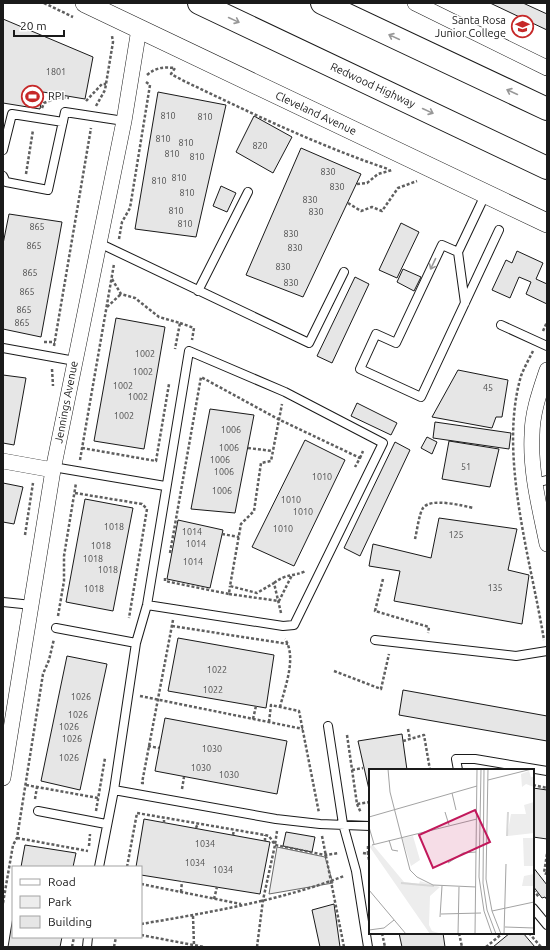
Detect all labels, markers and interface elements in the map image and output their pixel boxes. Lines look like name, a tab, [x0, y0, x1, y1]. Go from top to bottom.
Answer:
scale bar	[14, 12, 64, 38]
school or university icon: Santa Rosa Junior College	[509, 13, 535, 39]
place label: Santa Rosa Junior College	[435, 14, 506, 39]
one-way arrow	[228, 17, 240, 24]
text: 20 m	[20, 19, 47, 32]
one-way arrow	[388, 33, 400, 40]
street label: Redwood Highway	[329, 60, 418, 110]
house number: 1801	[46, 67, 66, 77]
sports icon: RPI	[20, 83, 46, 109]
one-way arrow	[506, 88, 518, 95]
street label: Cleveland Avenue	[274, 89, 358, 137]
place label: RPI	[48, 90, 64, 102]
one-way arrow	[421, 108, 433, 115]
house number: 810	[160, 111, 176, 121]
house number: 810	[197, 112, 213, 122]
house number: 810	[155, 134, 171, 144]
house number: 810	[178, 138, 194, 148]
house number: 820	[252, 141, 268, 151]
house number: 810	[164, 149, 180, 159]
house number: 810	[189, 152, 205, 162]
house number: 830	[320, 167, 336, 177]
house number: 810	[171, 173, 187, 183]
house number: 810	[151, 176, 167, 186]
house number: 830	[329, 182, 345, 192]
house number: 810	[179, 188, 195, 198]
house number: 830	[302, 195, 318, 205]
house number: 810	[168, 206, 184, 216]
house number: 830	[308, 207, 324, 217]
house number: 810	[177, 219, 193, 229]
house number: 865	[29, 222, 45, 232]
house number: 830	[283, 229, 299, 239]
house number: 865	[26, 241, 42, 251]
house number: 830	[287, 243, 303, 253]
one-way arrow	[429, 258, 436, 270]
house number: 830	[275, 262, 291, 272]
house number: 865	[22, 268, 38, 278]
house number: 830	[283, 278, 299, 288]
house number: 865	[19, 287, 35, 297]
house number: 865	[16, 305, 32, 315]
house number: 865	[14, 318, 30, 328]
house number: 1002	[135, 349, 155, 359]
street label: Jennings Avenue	[52, 360, 80, 444]
house number: 1002	[133, 367, 153, 377]
house number: 1002	[113, 381, 133, 391]
house number: 45	[483, 383, 493, 393]
house number: 1002	[128, 392, 148, 402]
house number: 1002	[114, 411, 134, 421]
house number: 1006	[221, 425, 241, 435]
house number: 1006	[219, 443, 239, 453]
house number: 1006	[210, 455, 230, 465]
house number: 51	[461, 462, 471, 472]
house number: 1006	[214, 467, 234, 477]
house number: 1010	[312, 472, 332, 482]
house number: 1006	[212, 486, 232, 496]
house number: 1010	[281, 495, 301, 505]
house number: 1010	[293, 507, 313, 517]
house number: 1018	[104, 522, 124, 532]
house number: 1010	[273, 524, 293, 534]
house number: 1014	[182, 527, 202, 537]
house number: 125	[448, 530, 464, 540]
house number: 1014	[186, 539, 206, 549]
house number: 1018	[91, 541, 111, 551]
house number: 1018	[83, 554, 103, 564]
house number: 1014	[183, 557, 203, 567]
house number: 1018	[98, 565, 118, 575]
house number: 135	[487, 583, 503, 593]
house number: 1018	[84, 584, 104, 594]
house number: 1022	[207, 665, 227, 675]
house number: 1022	[203, 685, 223, 695]
house number: 1026	[71, 692, 91, 702]
house number: 1026	[68, 710, 88, 720]
house number: 1026	[59, 722, 79, 732]
house number: 1026	[62, 734, 82, 744]
house number: 1030	[202, 744, 222, 754]
house number: 1026	[59, 753, 79, 763]
house number: 1030	[191, 763, 211, 773]
inset map	[369, 769, 534, 934]
house number: 1030	[219, 770, 239, 780]
house number: 1034	[195, 839, 215, 849]
house number: 1034	[185, 858, 205, 868]
house number: 1034	[213, 865, 233, 875]
legend	[12, 866, 142, 938]
text: Road	[48, 875, 76, 888]
text: Park	[48, 895, 72, 908]
text: Building	[48, 915, 92, 928]

